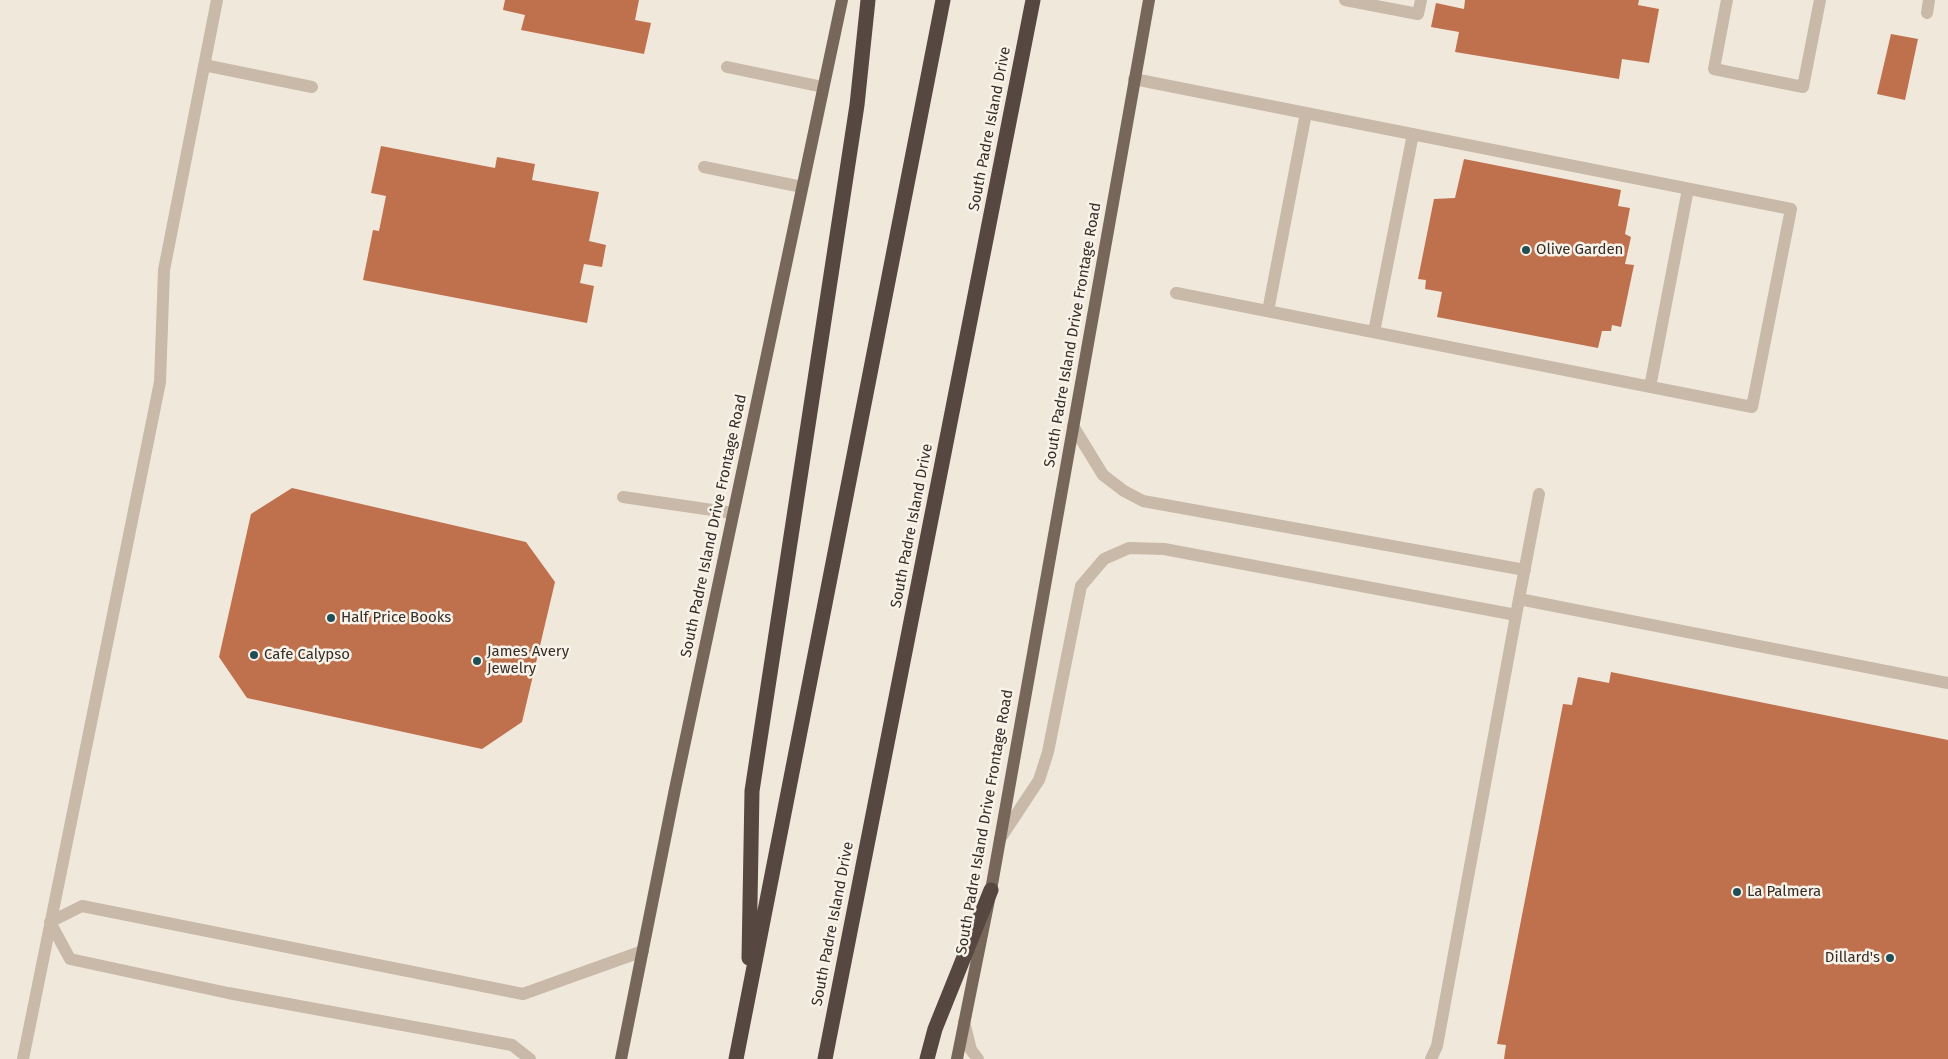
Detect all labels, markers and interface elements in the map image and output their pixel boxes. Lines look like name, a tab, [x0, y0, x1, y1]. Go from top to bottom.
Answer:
street label: South Padre Island Drive	[965, 45, 1015, 213]
street label: South Padre Island Drive Frontage Road	[1041, 201, 1105, 469]
place label: Olive Garden	[1536, 241, 1623, 259]
marker: Olive Garden	[1520, 244, 1532, 256]
street label: South Padre Island Drive Frontage Road	[677, 393, 751, 659]
street label: South Padre Island Drive	[887, 442, 937, 610]
place label: Half Price Books	[341, 609, 451, 627]
marker: Half Price Books	[325, 612, 337, 624]
place label: James Avery Jewelry	[487, 643, 569, 678]
place label: Cafe Calypso	[264, 646, 350, 664]
marker: Cafe Calypso	[248, 649, 260, 661]
marker: James Avery Jewelry	[471, 655, 483, 667]
street label: South Padre Island Drive Frontage Road	[953, 688, 1017, 956]
street label: South Padre Island Drive	[808, 840, 858, 1008]
place label: La Palmera	[1747, 883, 1821, 901]
marker: La Palmera	[1731, 886, 1743, 898]
place label: Dillard's	[1825, 949, 1880, 967]
marker: Dillard's	[1884, 952, 1896, 964]

